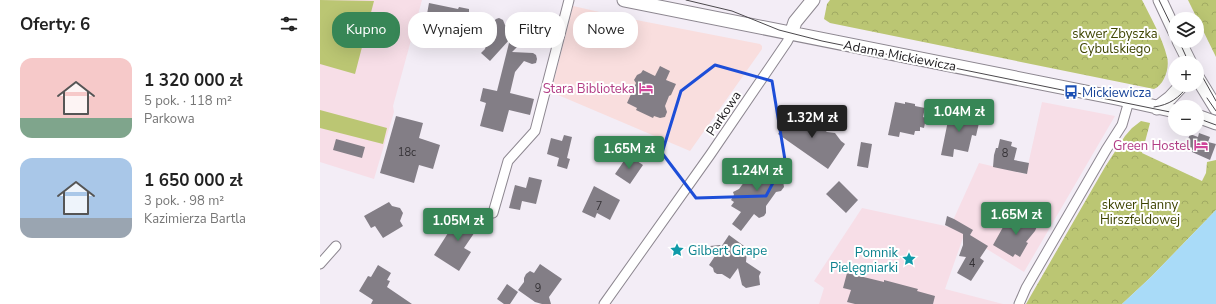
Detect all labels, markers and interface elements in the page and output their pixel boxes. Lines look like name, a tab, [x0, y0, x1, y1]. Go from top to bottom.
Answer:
chip: Kupno	[332, 12, 400, 48]
chip: Wynajem	[408, 12, 497, 48]
chip: Filtry	[505, 12, 565, 48]
chip: Nowe	[573, 12, 638, 48]
map controls	[1168, 12, 1204, 136]
button: layers	[1168, 12, 1204, 48]
text: Oferty: 6	[20, 13, 90, 36]
icon: filters	[278, 13, 300, 35]
park label: skwer Zbyszka Cybulskiego	[1072, 25, 1158, 58]
street label: Adama Mickiewicza	[842, 36, 958, 76]
button: +	[1168, 56, 1204, 92]
text: 1 320 000 zł	[144, 69, 243, 92]
icon: home	[52, 74, 100, 122]
place label: Stara Biblioteka	[543, 80, 635, 98]
hotel icon: Stara Biblioteka	[638, 80, 654, 96]
bus stop icon: Mickiewicza	[1063, 84, 1079, 100]
place label: Mickiewicza	[1082, 84, 1151, 102]
street label: Parkowa	[702, 88, 745, 140]
text: 5 pok. · 118 m²	[144, 92, 232, 110]
pin: 1.04M zł	[918, 99, 1000, 133]
button: −	[1168, 100, 1204, 136]
text: 1.04M zł	[933, 103, 985, 121]
pin: 1.32M zł	[771, 105, 853, 139]
text: 1.32M zł	[786, 109, 838, 127]
text: Parkowa	[144, 110, 195, 128]
pin: 1.65M zł	[588, 136, 670, 170]
place label: Green Hostel	[1113, 137, 1190, 155]
hotel icon: Green Hostel	[1193, 137, 1209, 153]
text: 1.65M zł	[603, 140, 655, 158]
house number: 18c	[398, 145, 416, 160]
house number: 8	[1002, 146, 1009, 161]
pin: 1.24M zł	[716, 158, 798, 192]
text: 1.24M zł	[731, 162, 783, 180]
text: 1 650 000 zł	[144, 169, 243, 192]
icon: home	[52, 174, 100, 222]
text: 3 pok. · 98 m²	[144, 192, 224, 210]
park label: skwer Hanny Hirszfeldowej	[1100, 196, 1180, 229]
house number: 7	[596, 199, 602, 214]
pin: 1.65M zł	[975, 202, 1057, 236]
text: 1.65M zł	[990, 206, 1042, 224]
pin: 1.05M zł	[417, 208, 499, 242]
text: Kazimierza Bartla	[144, 210, 246, 228]
text: 1.05M zł	[432, 212, 484, 230]
place icon: Gilbert Grape	[669, 242, 685, 258]
place label: Gilbert Grape	[688, 242, 767, 260]
place label: Pomnik Pielęgniarki	[830, 244, 898, 277]
place icon: Pomnik Pielęgniarki	[901, 251, 917, 267]
house number: 4	[969, 256, 976, 271]
house number: 9	[535, 281, 541, 296]

